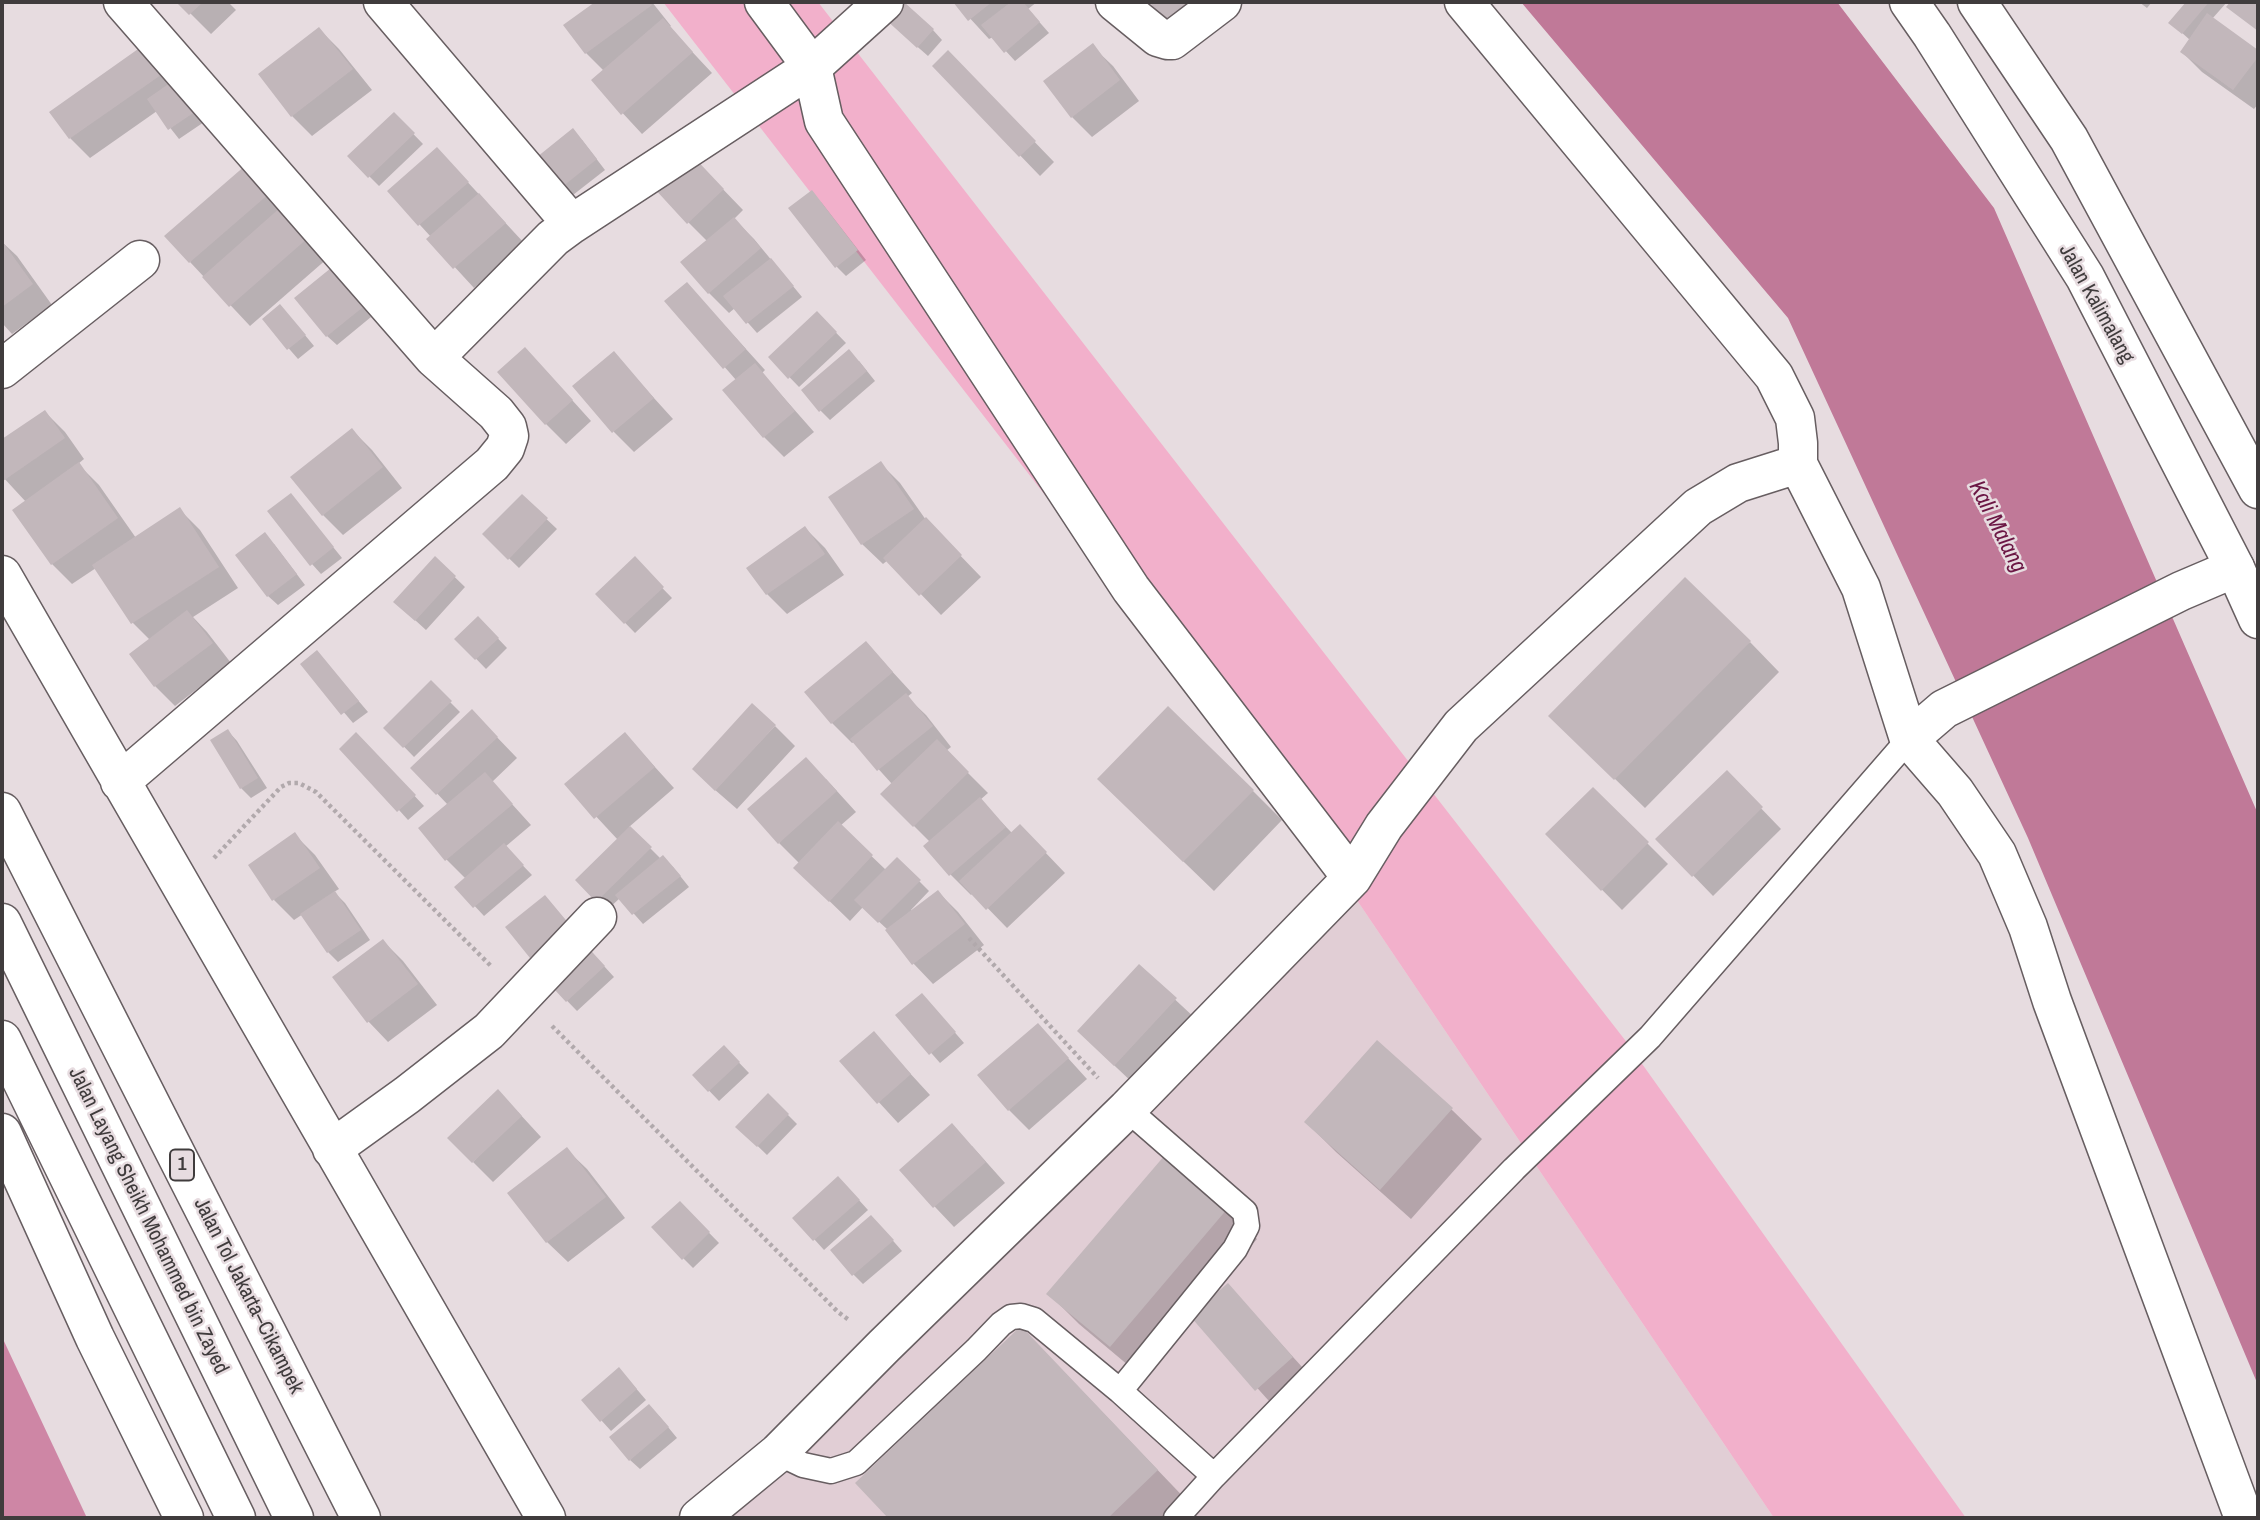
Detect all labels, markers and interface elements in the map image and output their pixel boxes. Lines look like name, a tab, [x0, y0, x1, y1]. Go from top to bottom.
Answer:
street label: Jalan Kalimalang	[2053, 240, 2139, 368]
water label: Kali Malang	[1962, 476, 2032, 578]
street label: Jalan Layang Sheikh Mohammed bin Zayed	[63, 1064, 233, 1378]
road number: 1	[170, 1149, 194, 1180]
street label: Jalan Tol Jakarta–Cikampek	[188, 1194, 308, 1398]

